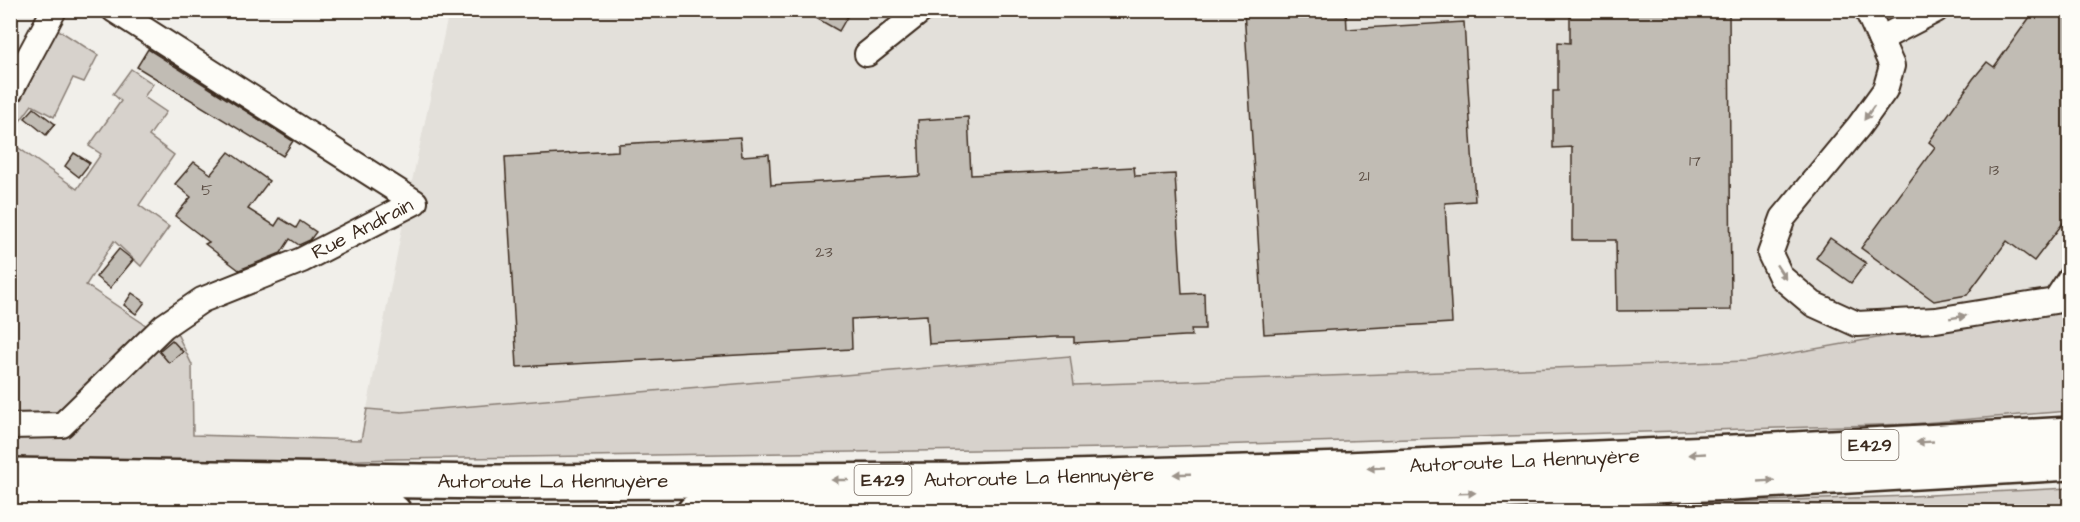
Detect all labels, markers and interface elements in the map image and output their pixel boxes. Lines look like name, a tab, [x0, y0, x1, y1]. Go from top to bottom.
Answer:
one-way arrow	[1863, 105, 1875, 121]
house number: 17	[1689, 150, 1701, 172]
house number: 13	[1989, 159, 1999, 181]
house number: 21	[1358, 165, 1370, 187]
house number: 5	[201, 179, 213, 201]
street label: Rue Andrain	[307, 191, 418, 267]
house number: 23	[815, 241, 833, 263]
one-way arrow	[1775, 264, 1786, 281]
one-way arrow	[1948, 312, 1967, 321]
road number: E429	[1842, 430, 1898, 460]
one-way arrow	[1916, 438, 1935, 447]
street label: Autoroute La Hennuyère	[1409, 442, 1641, 480]
one-way arrow	[1688, 449, 1707, 458]
street label: Autoroute La Hennuyère	[924, 461, 1155, 494]
one-way arrow	[1367, 463, 1386, 472]
road number: E429	[854, 465, 912, 495]
street label: Autoroute La Hennuyère	[437, 467, 668, 496]
one-way arrow	[1172, 469, 1191, 479]
one-way arrow	[830, 475, 849, 485]
one-way arrow	[1757, 477, 1776, 486]
one-way arrow	[1457, 488, 1476, 497]

